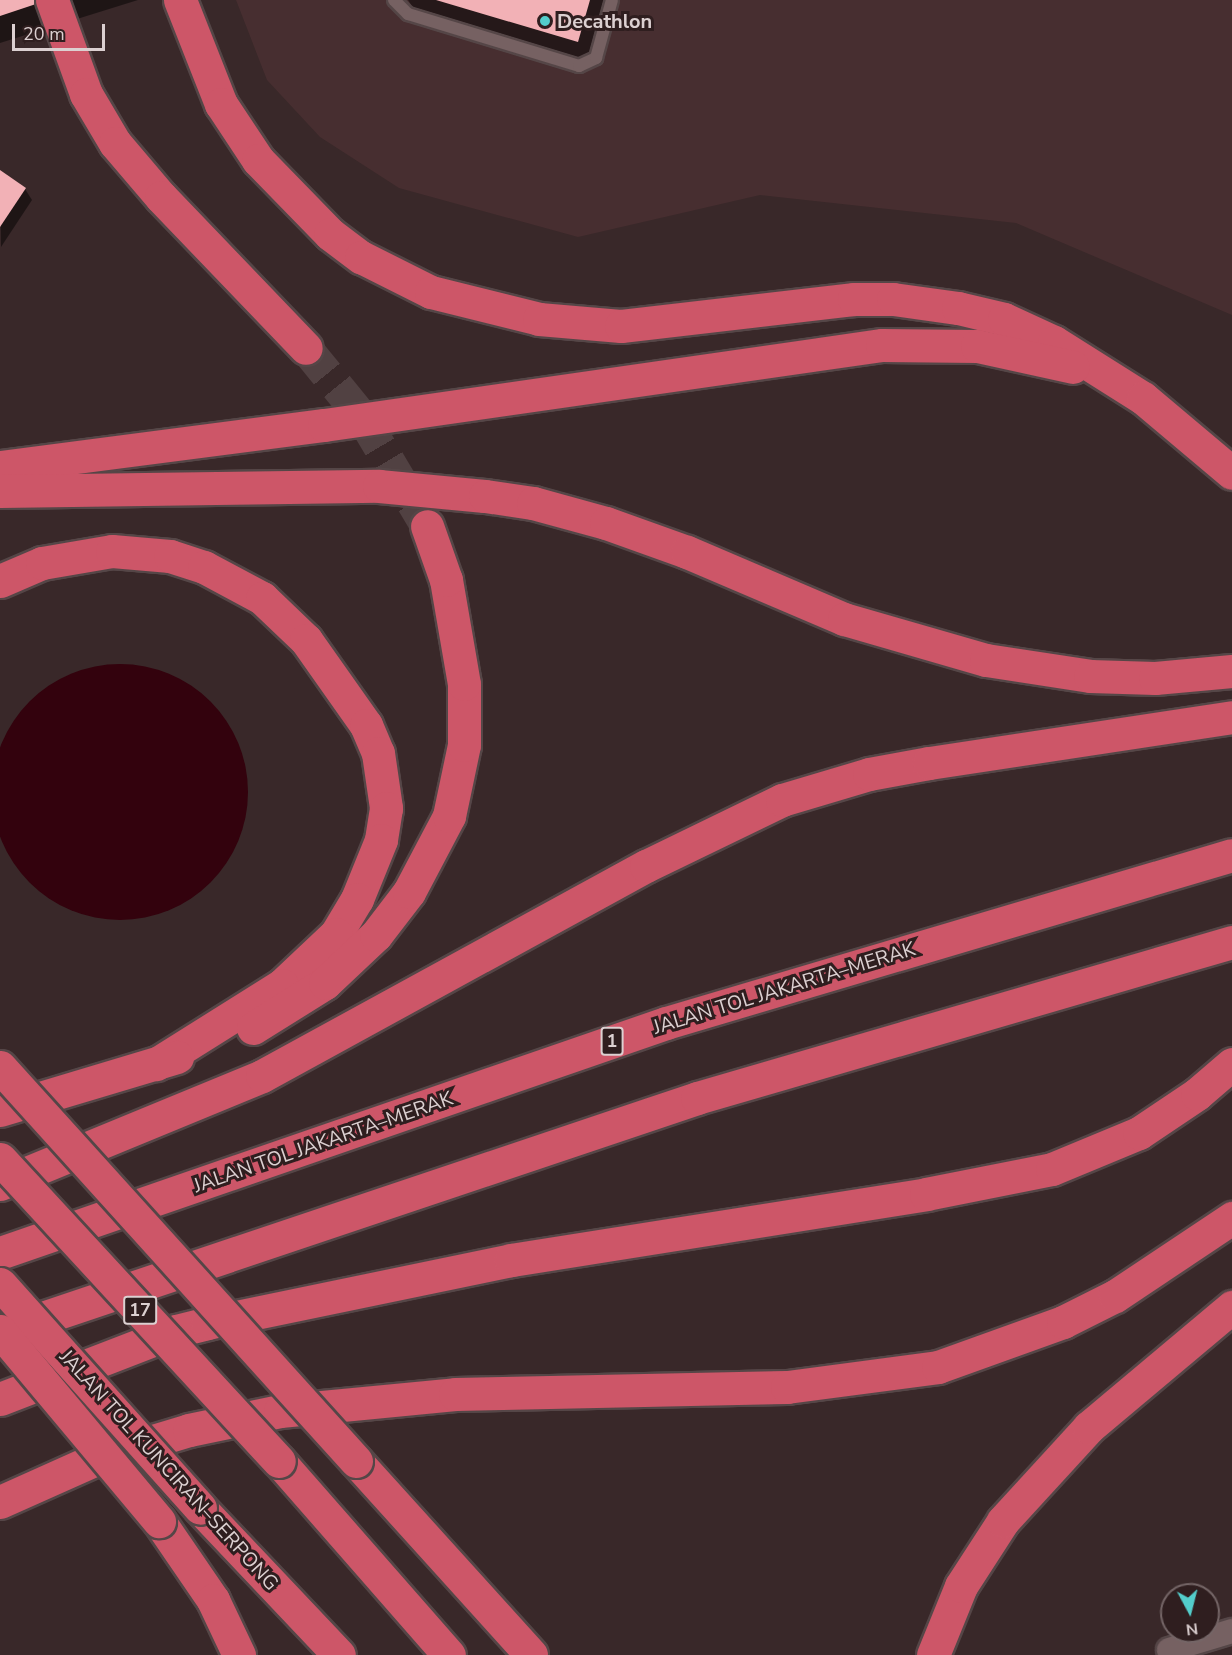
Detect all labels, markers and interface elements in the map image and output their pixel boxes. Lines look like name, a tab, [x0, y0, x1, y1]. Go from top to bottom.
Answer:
place label: Decathlon	[557, 9, 652, 33]
scale bar	[15, 12, 108, 50]
marker: Decathlon	[538, 14, 552, 28]
text: 20 m	[23, 22, 65, 46]
street label: JALAN TOL JAKARTA–MERAK	[650, 937, 918, 1039]
road number: 1	[600, 1026, 624, 1056]
street label: JALAN TOL JAKARTA–MERAK	[190, 1086, 456, 1198]
road number: 17	[122, 1295, 158, 1325]
street label: JALAN TOL KUNCIRAN–SERPONG	[55, 1345, 283, 1595]
north arrow	[1160, 1583, 1220, 1643]
text: N	[1185, 1617, 1199, 1641]

